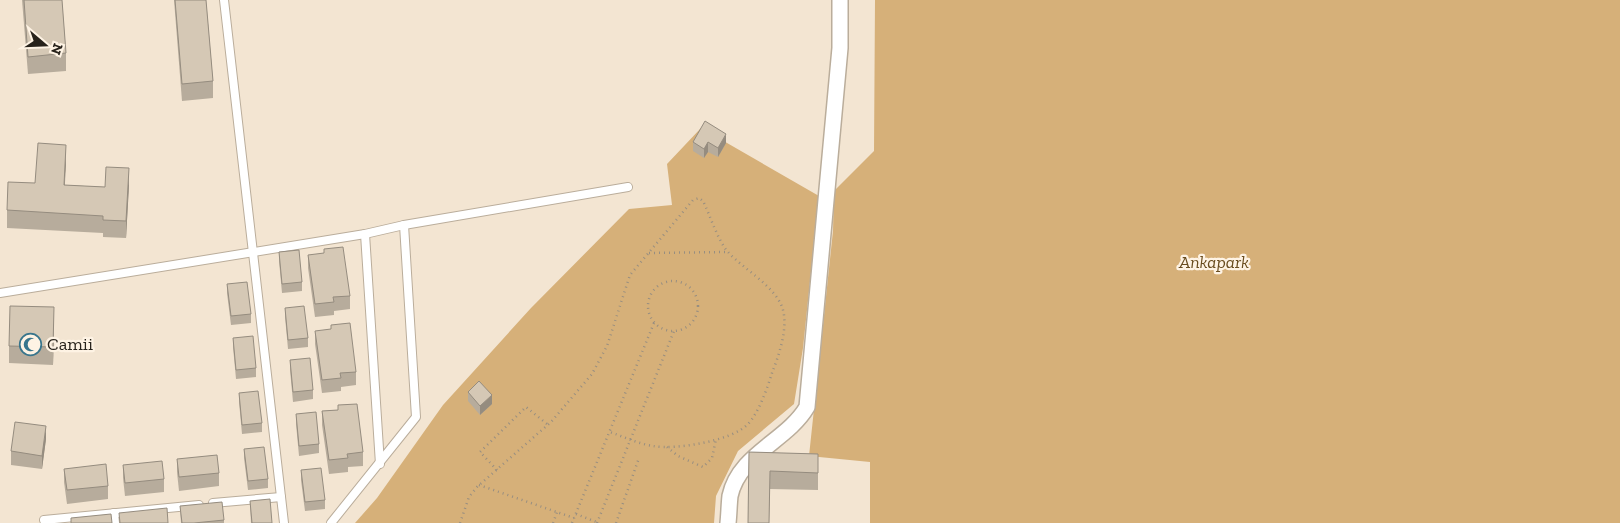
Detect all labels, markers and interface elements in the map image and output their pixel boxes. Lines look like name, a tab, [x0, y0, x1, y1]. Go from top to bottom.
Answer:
north arrow	[20, 20, 70, 70]
text: N	[47, 41, 67, 57]
park label: Ankapark	[1178, 251, 1249, 273]
mosque icon: Camii	[19, 332, 43, 356]
place label: Camii	[47, 333, 93, 355]

